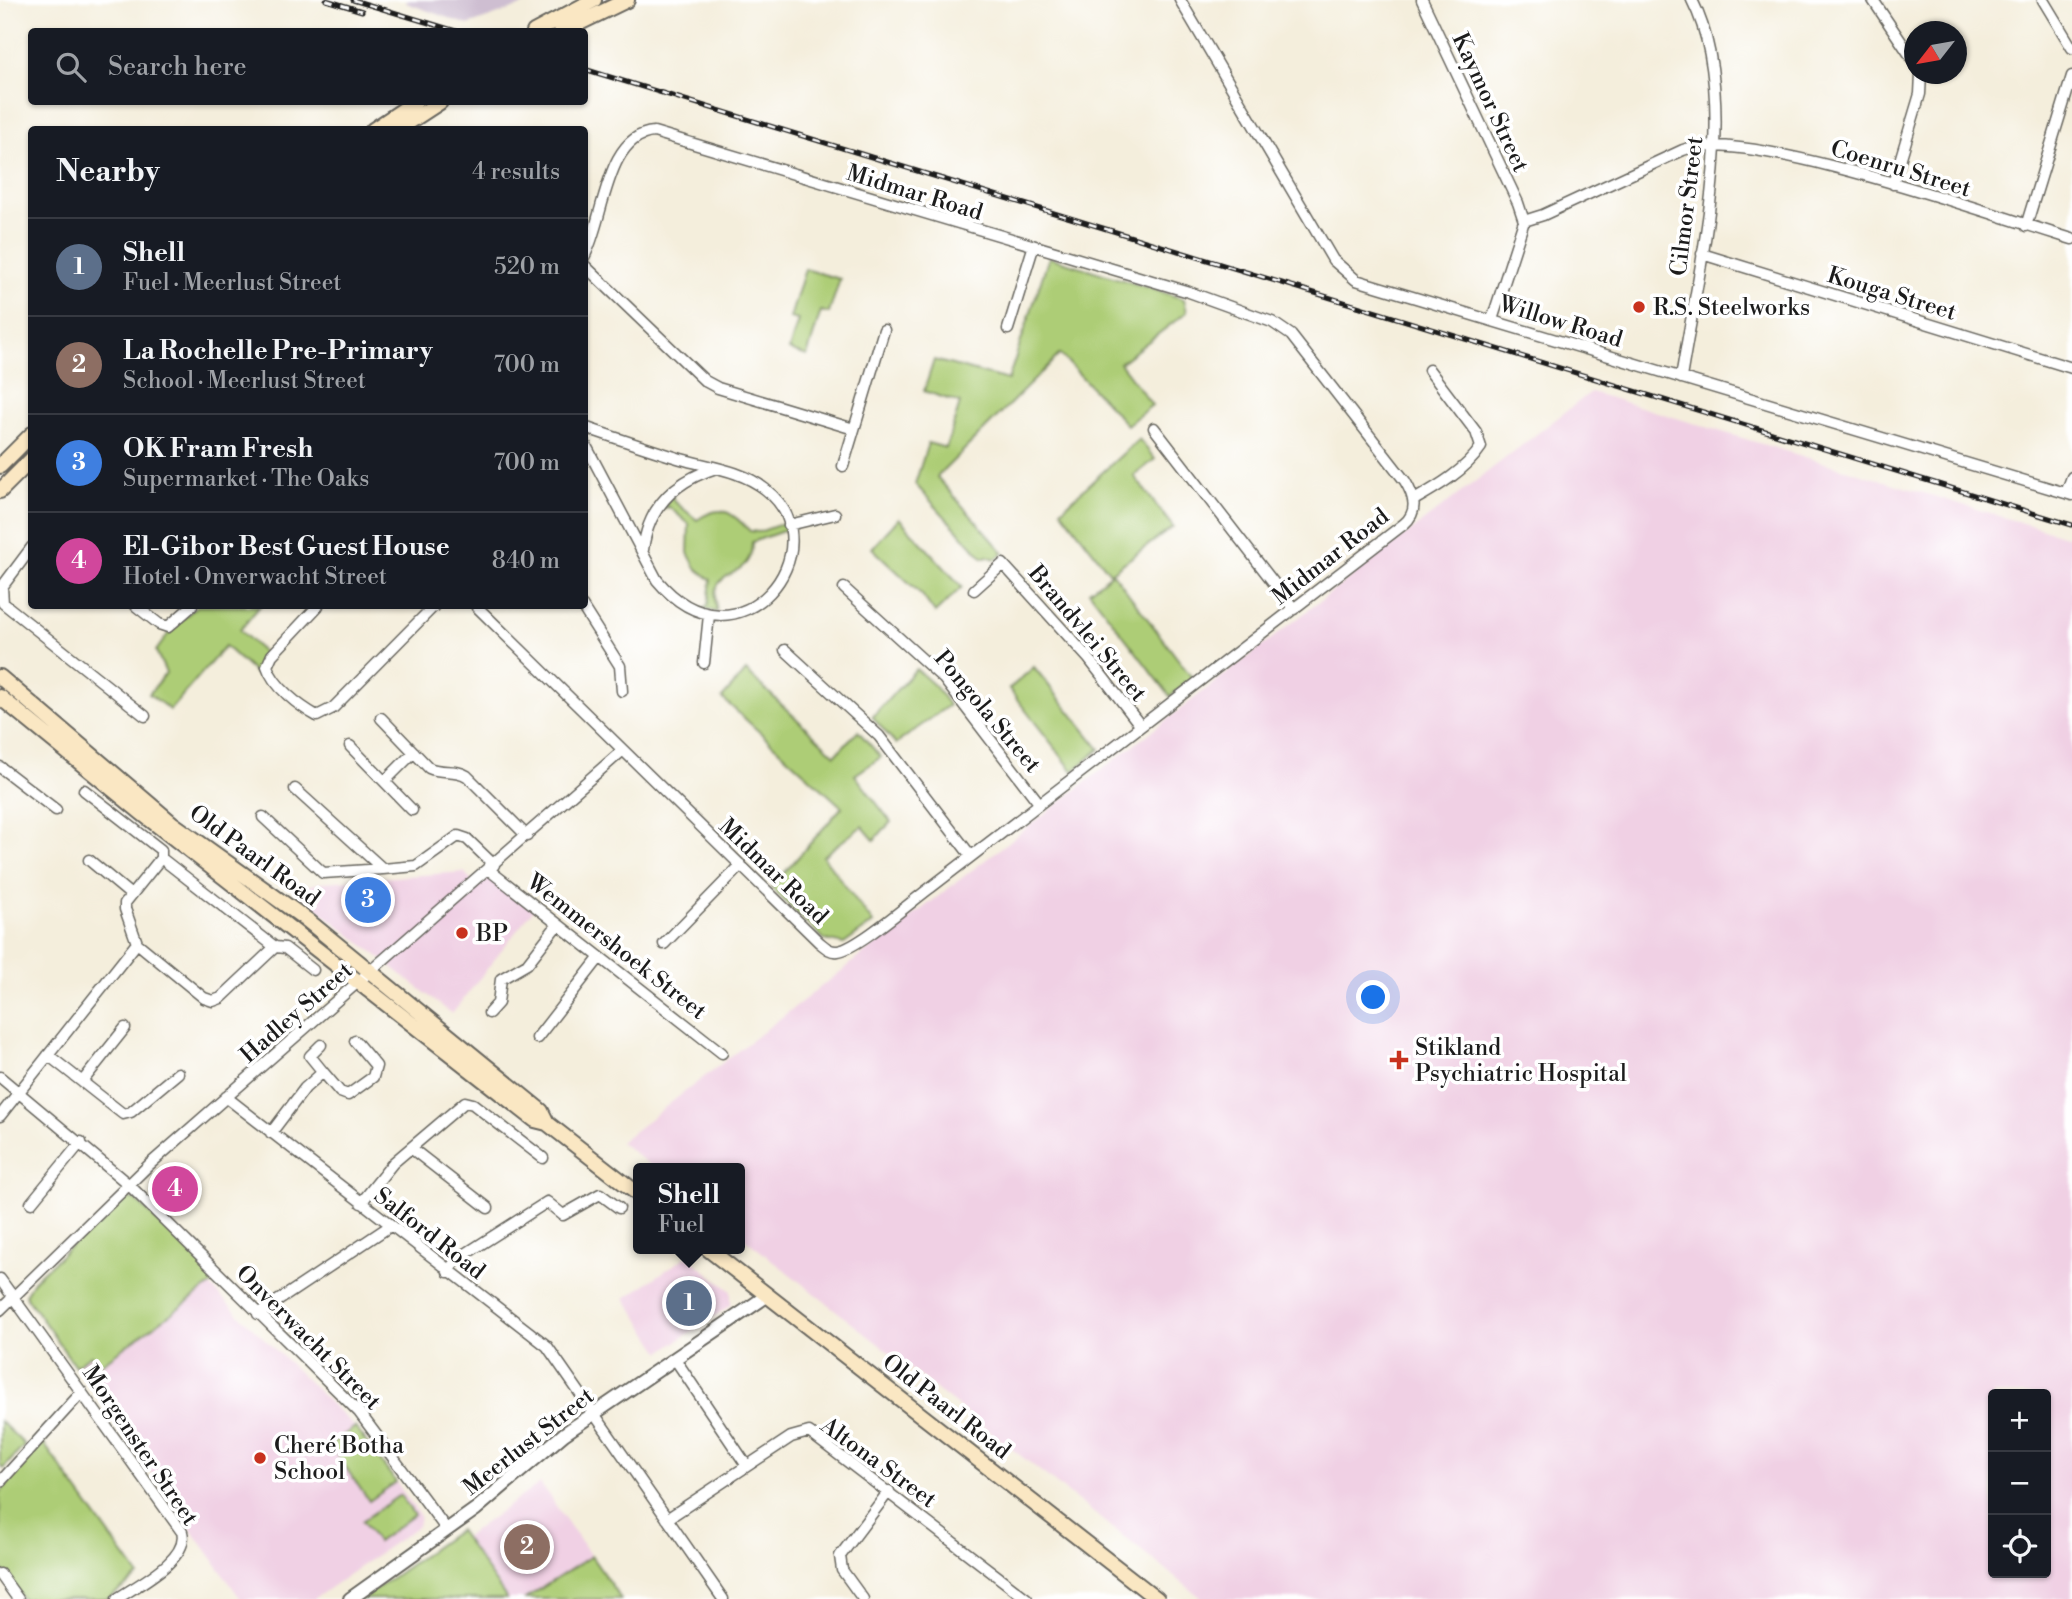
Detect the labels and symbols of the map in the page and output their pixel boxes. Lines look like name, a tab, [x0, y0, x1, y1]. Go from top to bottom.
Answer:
north arrow	[1904, 21, 1967, 84]
street label: Kaymor Street	[1446, 28, 1535, 177]
street label: Coenru Street	[1827, 134, 1974, 204]
street label: Cilmor Street	[1665, 135, 1709, 278]
street label: Midmar Road	[843, 159, 986, 227]
street label: Kouga Street	[1824, 261, 1960, 327]
street label: Willow Road	[1495, 290, 1626, 354]
place label: R.S. Steelworks	[1653, 294, 1810, 322]
marker: R.S. Steelworks	[1631, 299, 1647, 315]
street label: Midmar Road	[1267, 502, 1395, 611]
street label: Brandvlei Street	[1021, 559, 1152, 708]
street label: Pongola Street	[928, 645, 1047, 779]
street label: Old Paarl Road	[184, 799, 325, 913]
street label: Midmar Road	[713, 813, 834, 931]
street label: Wemmershoek Street	[520, 867, 712, 1026]
pin: 3	[345, 874, 391, 926]
place label: BP	[475, 920, 508, 948]
marker: BP	[454, 925, 470, 941]
street label: Hadley Street	[235, 956, 359, 1069]
your location	[1356, 980, 1390, 1014]
place label: Stikland Psychiatric Hospital	[1415, 1034, 1627, 1088]
marker: Stikland Psychiatric Hospital	[1389, 1050, 1409, 1070]
pin: 4	[152, 1163, 198, 1215]
street label: Salford Road	[368, 1182, 491, 1286]
street label: Onverwacht Street	[230, 1260, 386, 1416]
pin: 1	[666, 1277, 712, 1329]
street label: Old Paarl Road	[877, 1348, 1016, 1465]
street label: Morgenster Street	[76, 1360, 204, 1531]
street label: Meerlust Street	[457, 1382, 600, 1502]
street label: Altona Street	[814, 1411, 942, 1514]
place label: Cheré Botha School	[274, 1432, 404, 1486]
marker: Cheré Botha School	[252, 1450, 268, 1466]
pin: 2	[504, 1521, 550, 1573]

